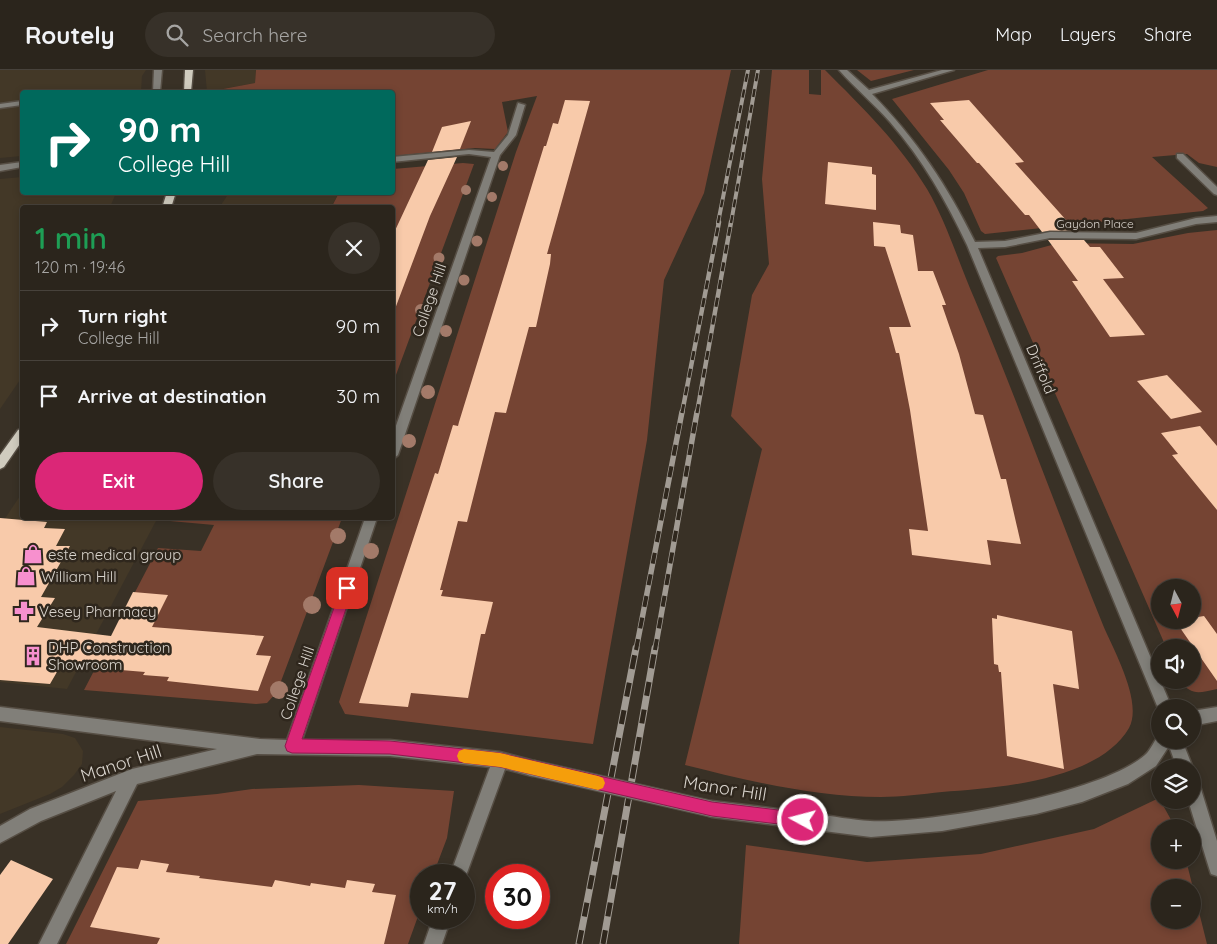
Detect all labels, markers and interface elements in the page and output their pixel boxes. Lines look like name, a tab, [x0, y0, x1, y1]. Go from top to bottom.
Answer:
search box	[145, 12, 495, 57]
text: Routely	[25, 20, 115, 50]
icon: search	[163, 21, 191, 49]
text: Search here	[203, 23, 307, 47]
text: Map	[995, 23, 1032, 46]
text: Layers	[1060, 23, 1116, 46]
text: Share	[1144, 23, 1192, 46]
text: 90 m	[118, 107, 201, 151]
icon: right	[35, 110, 100, 175]
text: College Hill	[118, 150, 230, 178]
street label: Gaydon Place	[1056, 216, 1134, 231]
text: 1 min	[35, 219, 107, 257]
button: close	[328, 222, 380, 274]
text: 120 m · 19:46	[35, 257, 125, 277]
street label: College Hill	[408, 261, 450, 339]
text: Turn right	[78, 304, 167, 328]
icon: right	[35, 312, 63, 340]
text: 90 m	[336, 314, 380, 338]
text: College Hill	[78, 328, 160, 348]
street label: Driffold	[1022, 341, 1060, 397]
icon: arrive	[35, 382, 63, 410]
text: Arrive at destination	[78, 384, 267, 408]
text: 30 m	[336, 384, 380, 408]
button: Exit	[35, 452, 203, 510]
button: Share	[213, 452, 380, 510]
shop icon: este medical group	[22, 543, 44, 565]
place label: este medical group	[48, 545, 181, 564]
shop icon: William Hill	[15, 565, 37, 587]
place label: William Hill	[41, 567, 117, 586]
pin	[326, 567, 368, 609]
icon: arrive	[333, 574, 361, 602]
north arrow	[1151, 579, 1201, 629]
map controls	[1151, 579, 1201, 929]
pharmacy icon: Vesey Pharmacy	[13, 600, 35, 622]
place label: Vesey Pharmacy	[39, 602, 157, 621]
place label: DHP Construction Showroom	[48, 638, 170, 674]
button: sound	[1151, 639, 1201, 689]
street label: College Hill	[276, 644, 318, 722]
building icon: DHP Construction Showroom	[22, 645, 44, 667]
button: search	[1151, 699, 1201, 749]
street label: Manor Hill	[77, 739, 165, 787]
button: layers	[1151, 759, 1201, 809]
street label: Manor Hill	[682, 770, 768, 806]
position arrow	[776, 793, 828, 845]
button: +	[1151, 819, 1201, 869]
speed limit sign: 30	[485, 864, 550, 929]
text: 27	[429, 875, 456, 906]
button: −	[1151, 879, 1201, 929]
text: km/h	[427, 901, 458, 916]

